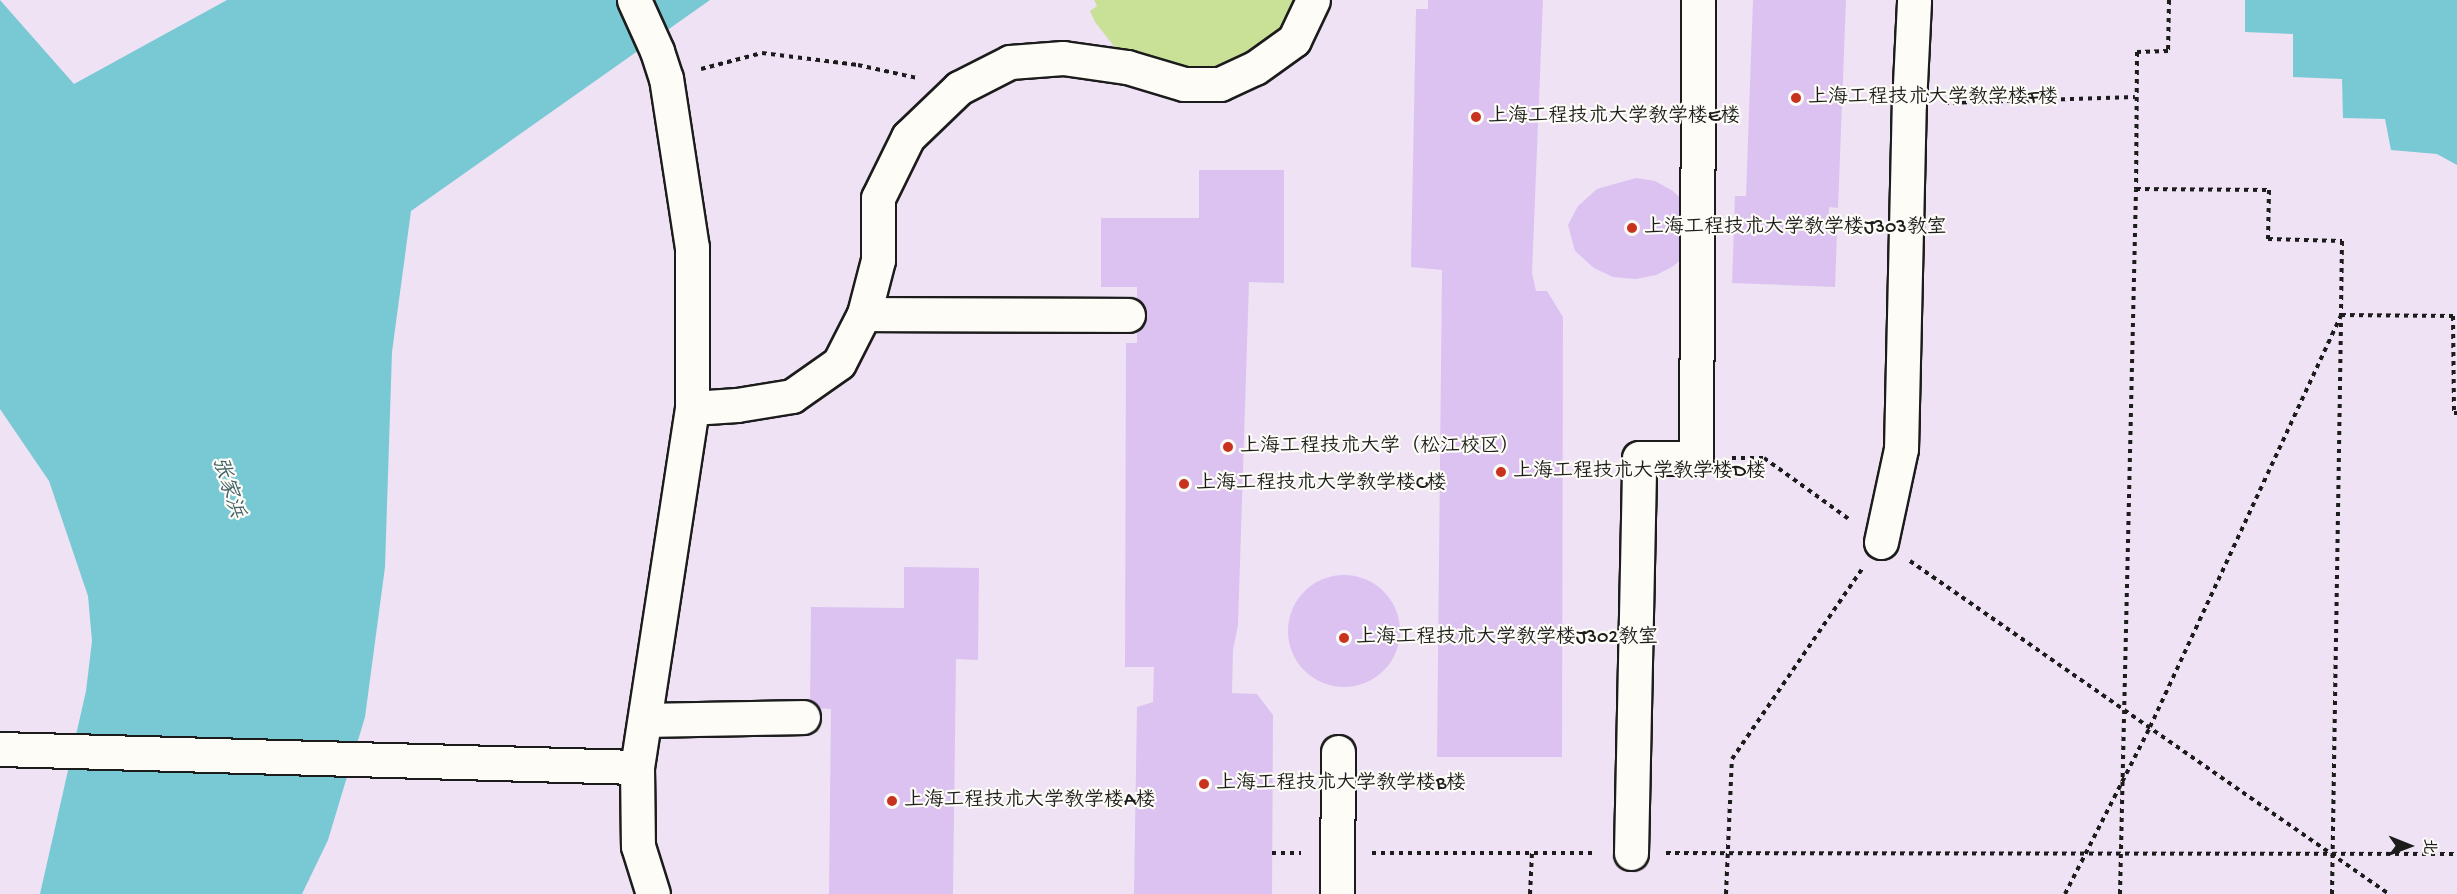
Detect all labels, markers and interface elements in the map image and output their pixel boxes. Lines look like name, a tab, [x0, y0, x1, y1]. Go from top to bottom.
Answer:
place label: 上海工程技术大学教学楼F楼	[1808, 86, 2058, 110]
marker: 上海工程技术大学教学楼F楼	[1789, 91, 1803, 105]
place label: 上海工程技术大学教学楼E楼	[1488, 105, 1740, 129]
marker: 上海工程技术大学教学楼E楼	[1469, 110, 1483, 124]
place label: 上海工程技术大学教学楼J303教室	[1644, 216, 1947, 240]
marker: 上海工程技术大学教学楼J303教室	[1625, 221, 1639, 235]
place label: 上海工程技术大学（松江校区）	[1240, 435, 1520, 459]
marker: 上海工程技术大学（松江校区）	[1221, 440, 1235, 454]
water label: 张家浜	[204, 454, 248, 522]
place label: 上海工程技术大学教学楼D楼	[1513, 460, 1766, 484]
marker: 上海工程技术大学教学楼D楼	[1494, 465, 1508, 479]
place label: 上海工程技术大学教学楼C楼	[1196, 472, 1447, 496]
marker: 上海工程技术大学教学楼C楼	[1177, 477, 1191, 491]
place label: 上海工程技术大学教学楼J302教室	[1356, 626, 1658, 650]
marker: 上海工程技术大学教学楼J302教室	[1337, 631, 1351, 645]
place label: 上海工程技术大学教学楼B楼	[1216, 772, 1466, 796]
marker: 上海工程技术大学教学楼B楼	[1197, 777, 1211, 791]
place label: 上海工程技术大学教学楼A楼	[904, 789, 1156, 813]
marker: 上海工程技术大学教学楼A楼	[885, 794, 899, 808]
north arrow	[2379, 816, 2439, 876]
text: 北	[2418, 838, 2437, 854]

